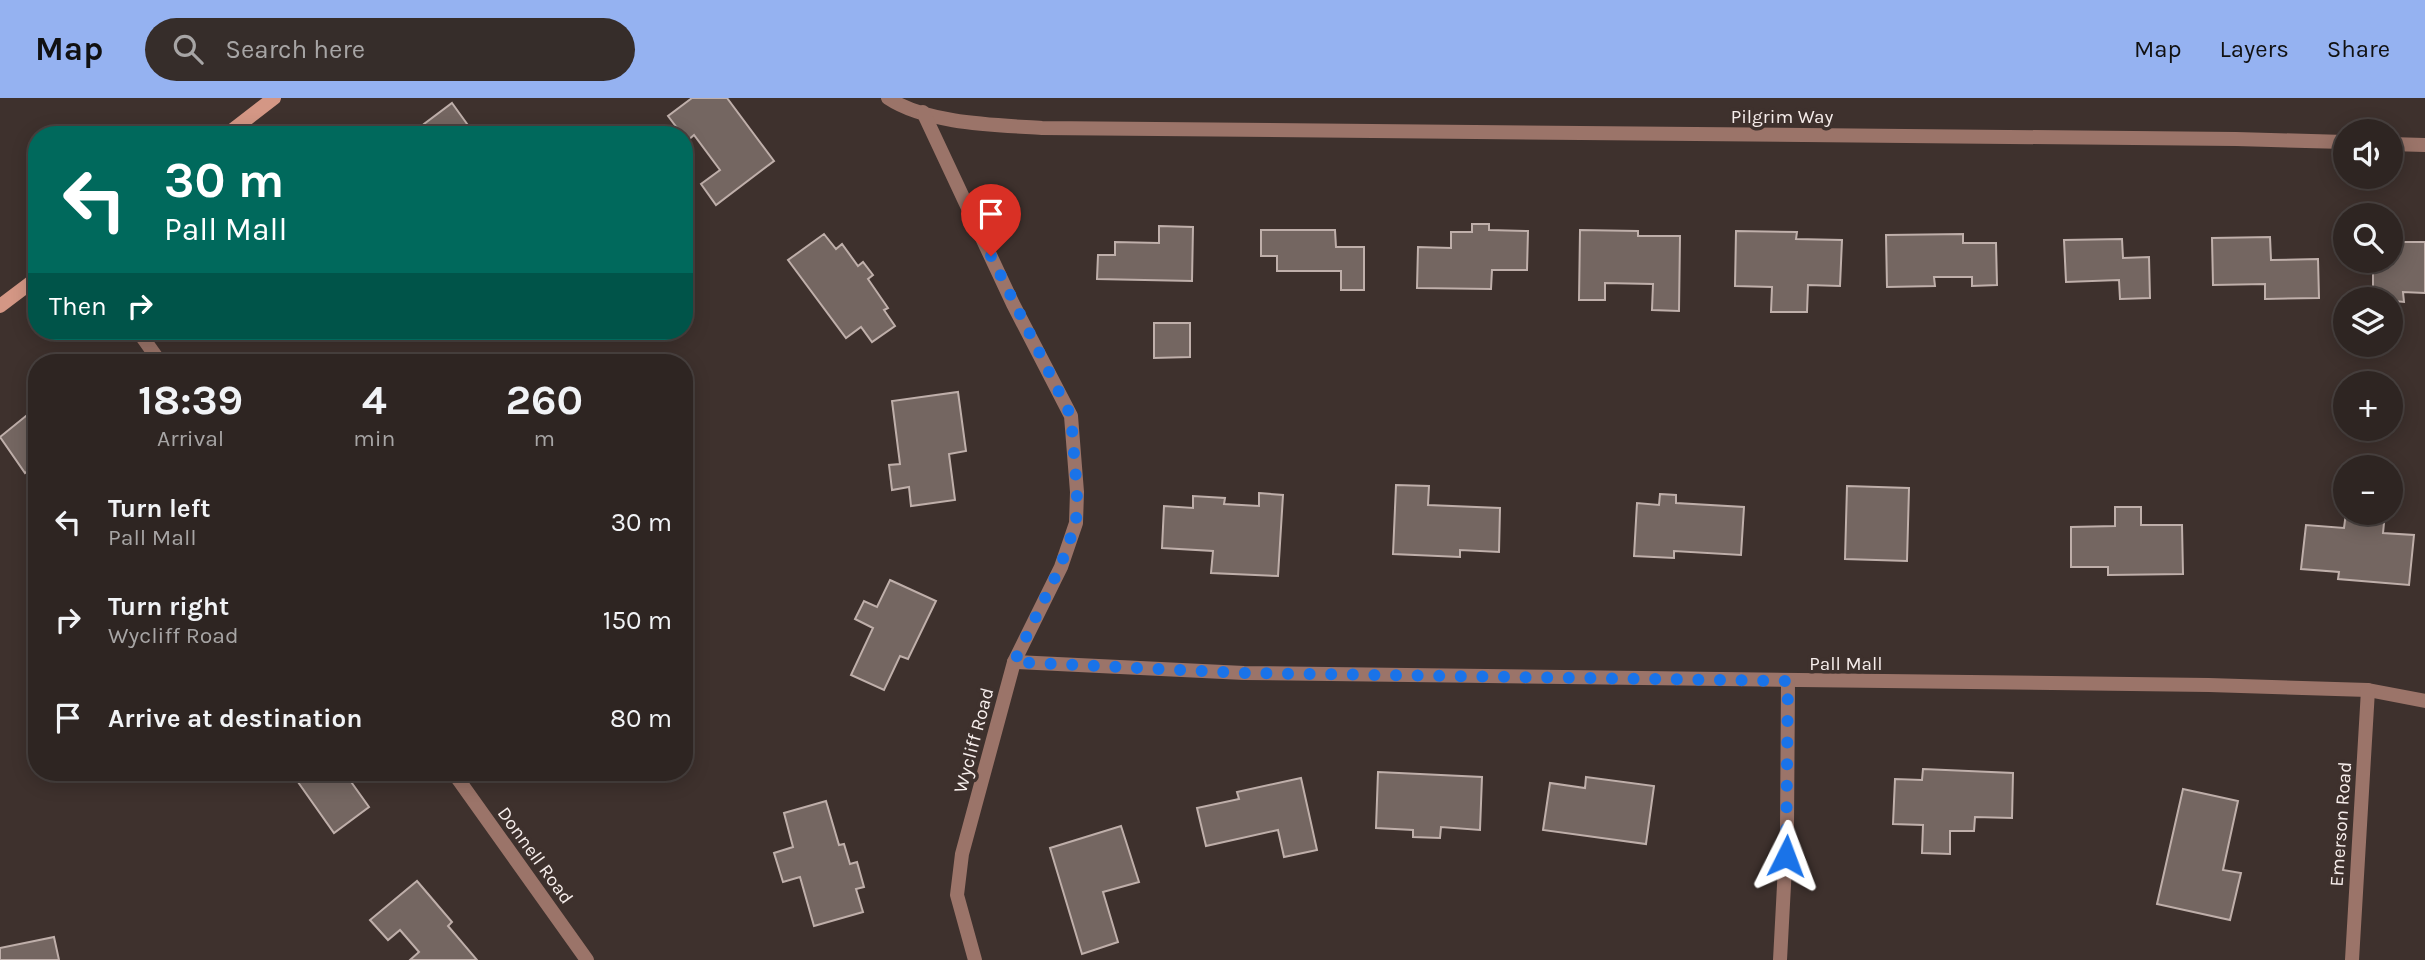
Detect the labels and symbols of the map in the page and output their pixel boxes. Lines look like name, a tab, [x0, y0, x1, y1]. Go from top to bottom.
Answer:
street label: Pilgrim Way	[1731, 106, 1834, 128]
pin	[961, 184, 1021, 256]
street label: Pall Mall	[1809, 653, 1883, 675]
street label: Wycliff Road	[949, 685, 999, 795]
street label: Emerson Road	[2326, 761, 2356, 887]
street label: Donnell Road	[493, 803, 578, 908]
position arrow	[1749, 819, 1823, 893]

